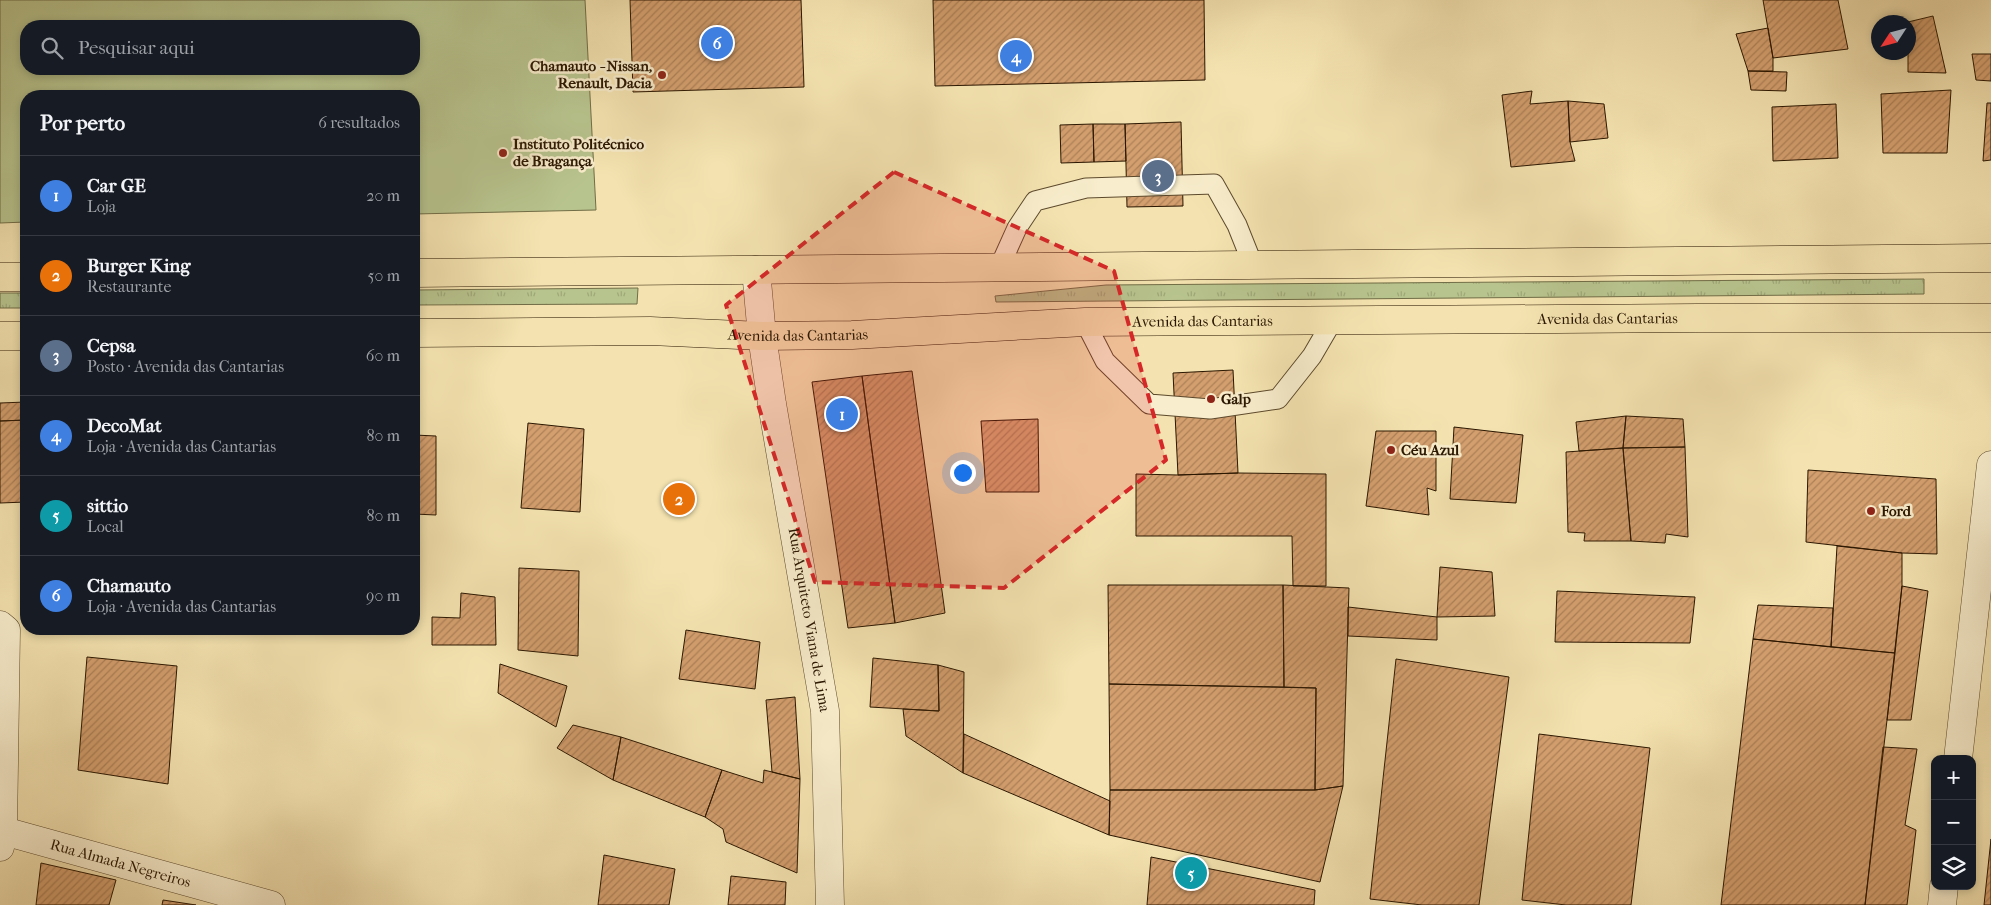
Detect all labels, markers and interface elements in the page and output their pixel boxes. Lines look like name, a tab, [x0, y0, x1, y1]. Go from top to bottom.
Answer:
north arrow	[1871, 15, 1916, 60]
search box	[20, 20, 420, 75]
pin: 6	[701, 24, 733, 62]
icon: search	[38, 34, 66, 62]
text: Pesquisar aqui	[78, 37, 195, 59]
pin: 4	[1000, 37, 1032, 75]
place label: Chamauto - Nissan, Renault, Dacia	[530, 57, 653, 92]
marker: Chamauto - Nissan, Renault, Dacia	[656, 69, 668, 81]
text: Por perto	[40, 111, 125, 135]
text: 6 resultados	[318, 113, 400, 132]
place label: Instituto Politécnico de Bragança	[513, 135, 644, 171]
marker: Instituto Politécnico de Bragança	[497, 147, 509, 159]
pin: 3	[1142, 157, 1174, 195]
text: Car GE	[87, 175, 146, 197]
text: 1	[53, 186, 59, 205]
text: 20 m	[366, 186, 400, 205]
text: Loja	[87, 197, 116, 216]
text: Burger King	[87, 255, 190, 277]
text: 2	[52, 266, 60, 285]
text: 50 m	[368, 266, 400, 285]
text: Restaurante	[87, 277, 171, 296]
street label: Avenida das Cantarias	[1536, 309, 1678, 328]
street label: Avenida das Cantarias	[1131, 312, 1273, 331]
street label: Avenida das Cantarias	[726, 325, 869, 345]
text: Cepsa	[87, 335, 135, 357]
text: 3	[53, 346, 59, 365]
text: 60 m	[366, 346, 400, 365]
text: Posto · Avenida das Cantarias	[87, 357, 284, 376]
place label: Galp	[1221, 390, 1251, 408]
marker: Galp	[1205, 393, 1217, 405]
pin: 1	[826, 395, 858, 433]
text: DecoMat	[87, 415, 162, 437]
text: 4	[51, 426, 61, 445]
text: 80 m	[366, 426, 400, 445]
text: Loja · Avenida das Cantarias	[87, 437, 276, 456]
place label: Céu Azul	[1401, 441, 1460, 459]
marker: Céu Azul	[1385, 444, 1397, 456]
your location	[950, 460, 976, 486]
pin: 2	[663, 480, 695, 518]
text: sittio	[87, 495, 128, 517]
place label: Ford	[1880, 502, 1912, 520]
marker: Ford	[1865, 505, 1877, 517]
text: 5	[53, 506, 59, 525]
text: 80 m	[366, 506, 400, 525]
text: Local	[87, 517, 124, 536]
street label: Rua Arquiteto Viana de Lima	[785, 526, 834, 714]
text: Chamauto	[87, 575, 171, 597]
text: 6	[52, 586, 60, 605]
text: 90 m	[366, 586, 400, 605]
text: Loja · Avenida das Cantarias	[87, 597, 276, 616]
map controls	[1931, 755, 1976, 890]
button: +	[1931, 755, 1976, 800]
button: −	[1931, 800, 1976, 845]
street label: Rua Almada Negreiros	[48, 835, 193, 892]
button: layers	[1931, 845, 1976, 890]
pin: 5	[1175, 854, 1207, 892]

